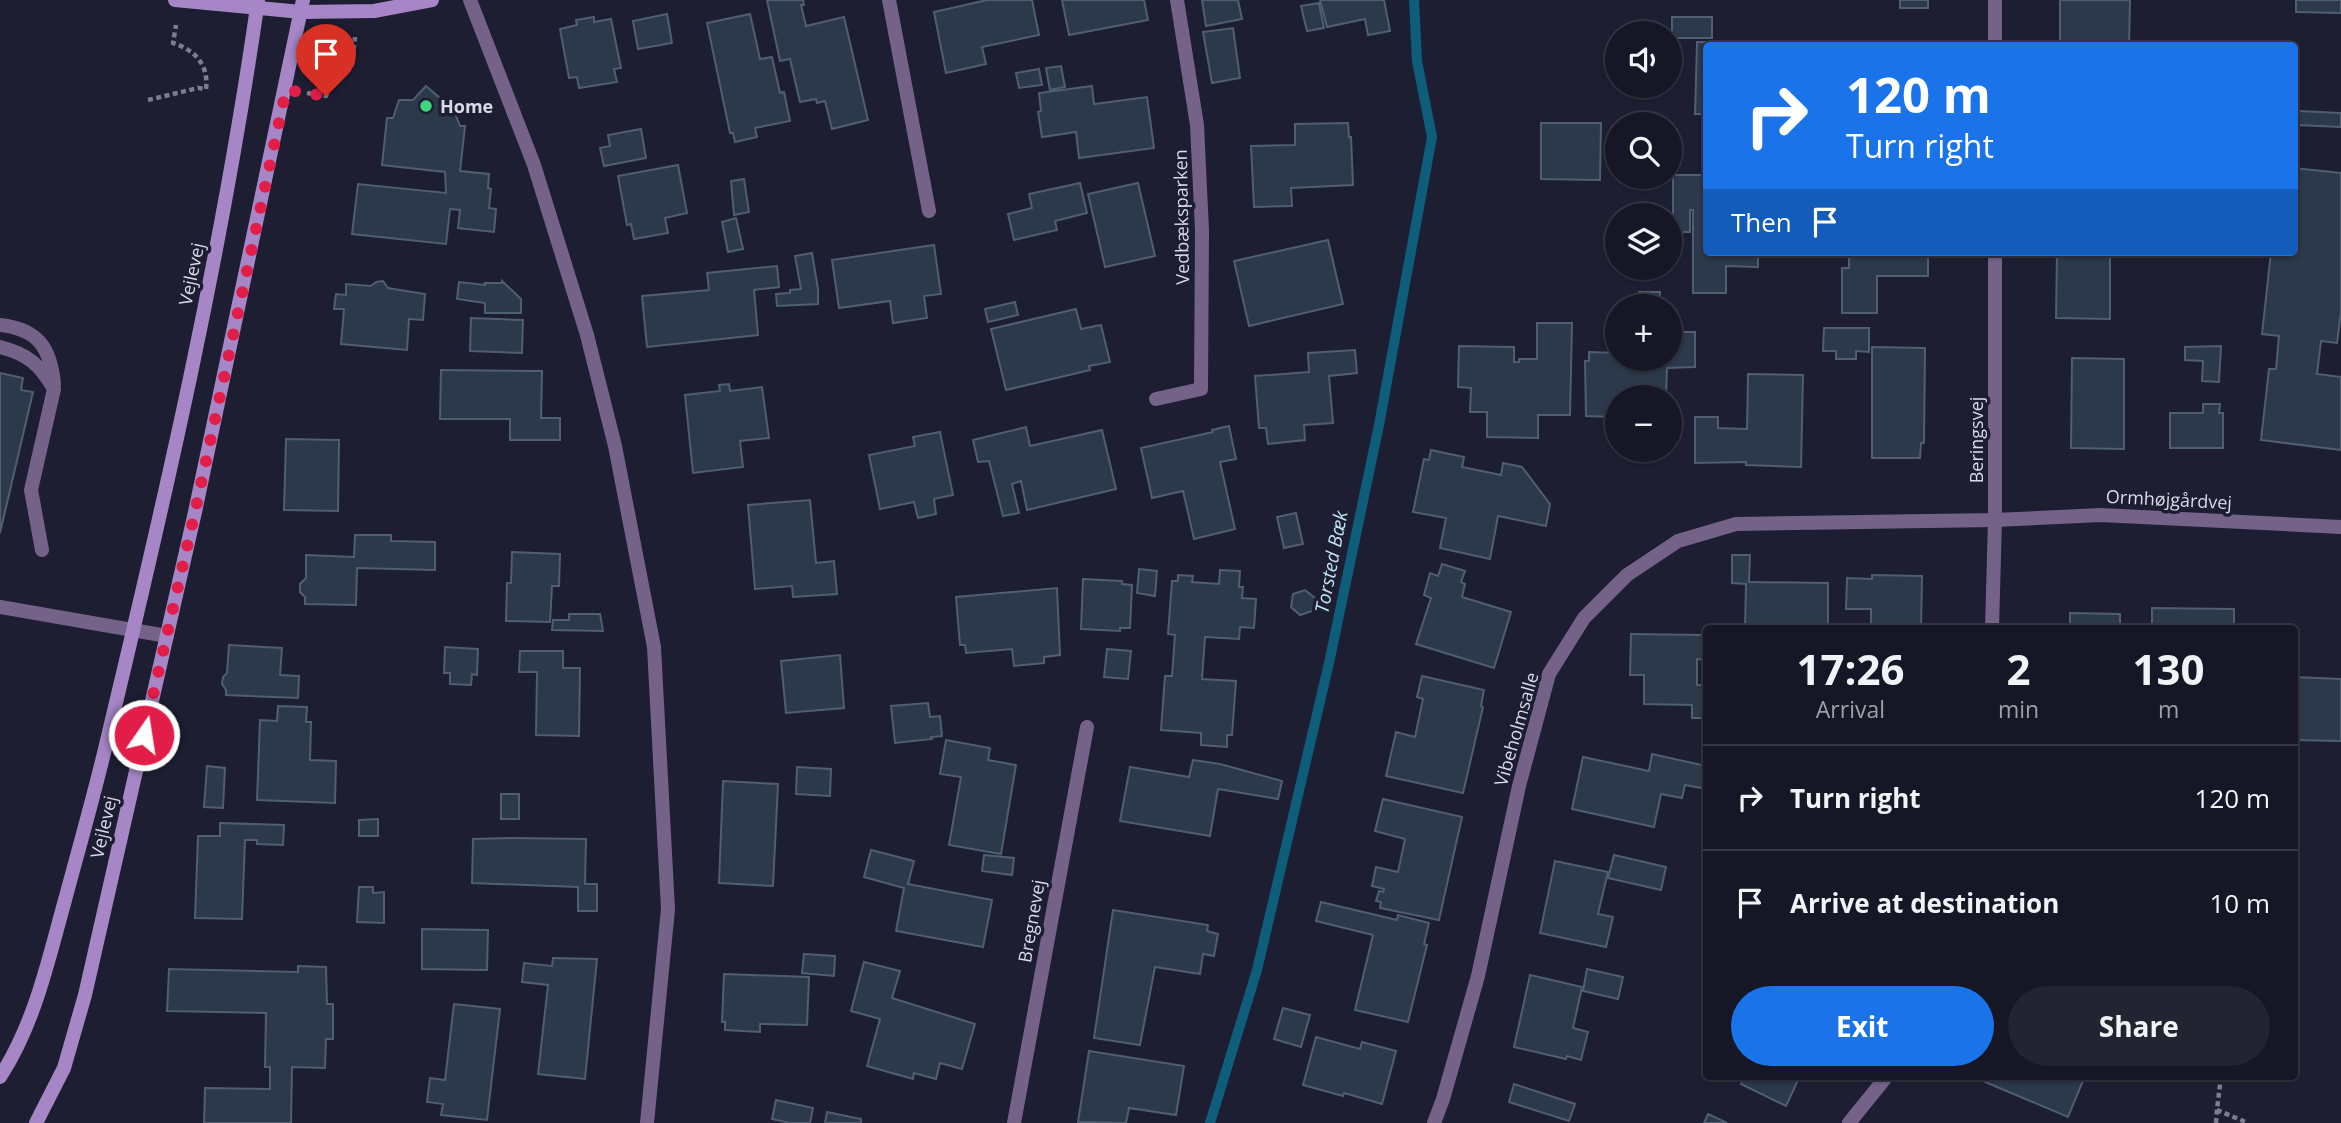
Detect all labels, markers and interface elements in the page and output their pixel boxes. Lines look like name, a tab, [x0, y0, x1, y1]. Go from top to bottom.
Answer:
map controls	[1605, 21, 1682, 462]
button: sound	[1605, 21, 1682, 98]
pin	[296, 24, 356, 96]
icon: arrive	[307, 35, 345, 73]
text: 120 m	[1846, 61, 1991, 127]
icon: right	[1731, 70, 1822, 161]
place label: Home	[440, 94, 493, 118]
marker: Home	[418, 98, 434, 114]
button: search	[1605, 112, 1682, 189]
text: Turn right	[1846, 124, 1994, 167]
street label: Vedbæksparken	[1168, 149, 1194, 285]
button: layers	[1605, 203, 1682, 280]
icon: arrive	[1806, 203, 1844, 241]
text: Then	[1731, 204, 1792, 240]
street label: Vejlevej	[173, 240, 209, 308]
button: +	[1605, 294, 1682, 371]
button: −	[1605, 385, 1682, 462]
street label: Beringsvej	[1964, 397, 1988, 483]
street label: Ormhøjgårdvej	[2105, 484, 2233, 514]
water label: Torsted Bæk	[1308, 508, 1354, 615]
text: 17:26	[1796, 640, 1904, 697]
text: 2	[2006, 640, 2031, 697]
text: 130	[2133, 640, 2205, 697]
street label: Vibeholmsalle	[1488, 669, 1544, 789]
text: Arrival	[1816, 693, 1885, 725]
text: min	[1998, 693, 2039, 725]
text: m	[2158, 693, 2179, 725]
position arrow	[107, 698, 181, 772]
icon: right	[1731, 779, 1769, 817]
text: Turn right	[1790, 780, 1921, 816]
text: 120 m	[2195, 780, 2270, 816]
street label: Vejlevej	[84, 793, 122, 861]
street label: Bregnevej	[1012, 878, 1050, 964]
icon: arrive	[1731, 884, 1769, 922]
text: Arrive at destination	[1790, 885, 2059, 921]
text: 10 m	[2209, 885, 2270, 921]
button: Exit	[1731, 986, 1994, 1066]
button: Share	[2008, 986, 2270, 1066]

